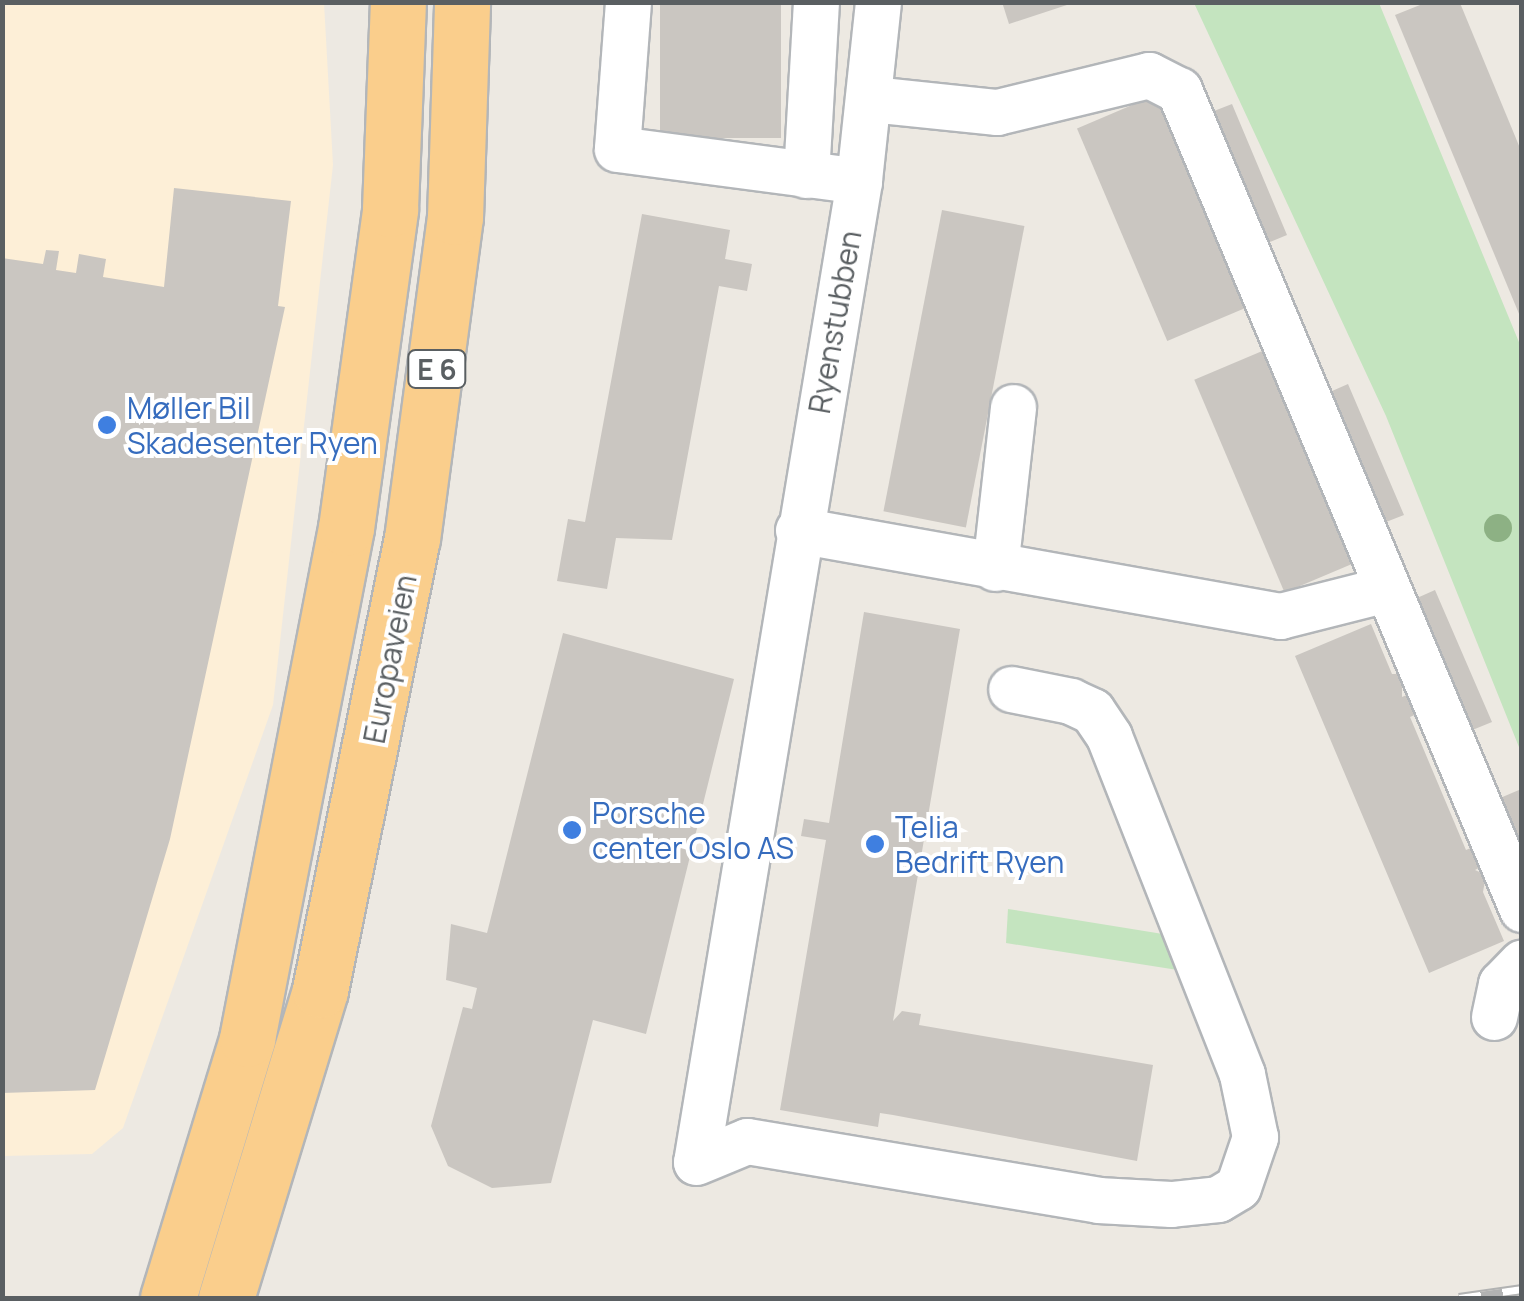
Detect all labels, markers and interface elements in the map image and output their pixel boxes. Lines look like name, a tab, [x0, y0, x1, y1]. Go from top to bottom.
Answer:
street label: Ryenstubben	[801, 228, 869, 416]
road number: E 6	[407, 346, 467, 392]
place label: Møller Bil Skadesenter Ryen	[127, 390, 378, 460]
marker: Møller Bil Skadesenter Ryen	[96, 414, 118, 436]
street label: Europaveien	[356, 572, 424, 746]
place label: Porsche center Oslo AS	[592, 795, 794, 866]
place label: Telia Bedrift Ryen	[895, 809, 1064, 880]
marker: Porsche center Oslo AS	[561, 819, 583, 841]
marker: Telia Bedrift Ryen	[864, 833, 886, 855]

